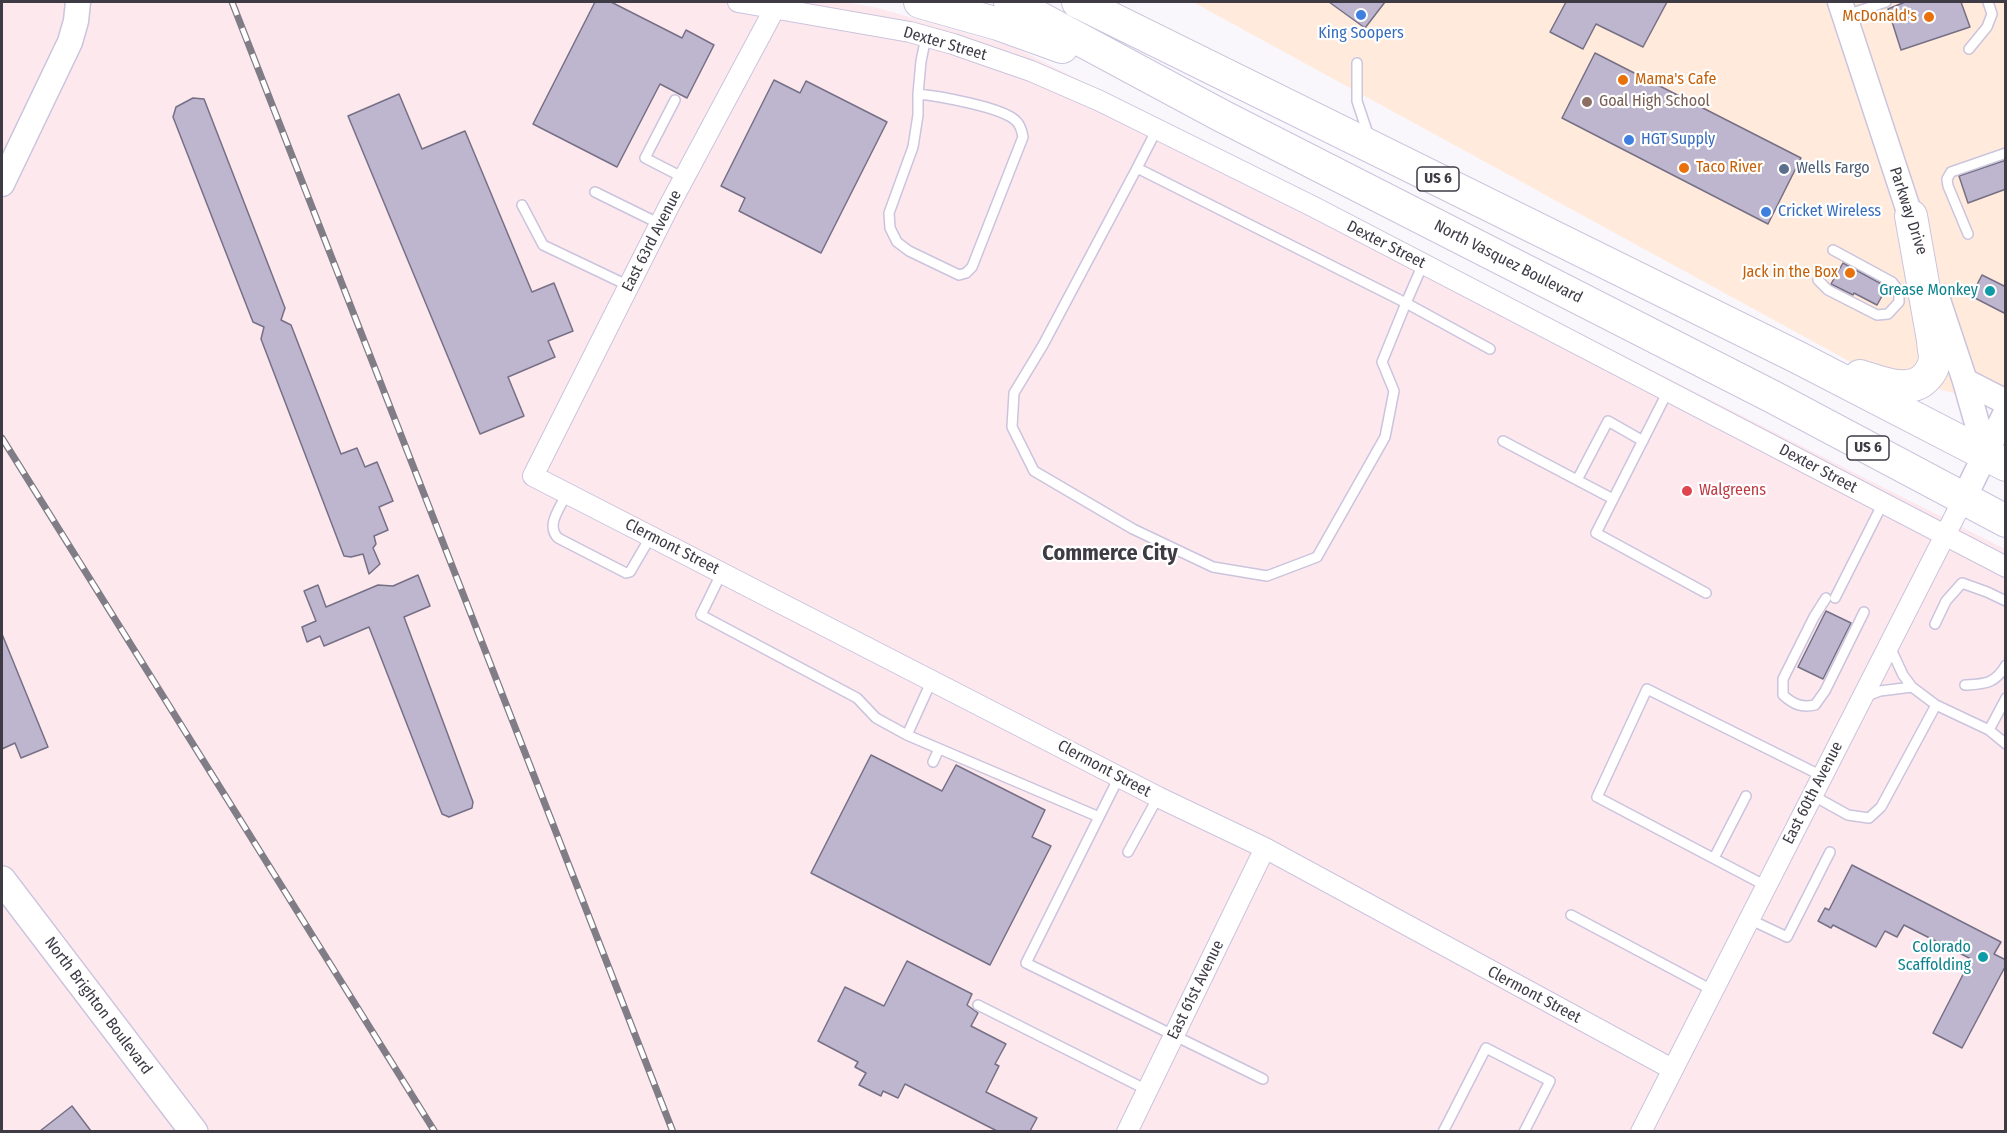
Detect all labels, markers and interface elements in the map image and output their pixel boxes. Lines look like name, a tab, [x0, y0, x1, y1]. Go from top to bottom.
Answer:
place label: McDonald's	[1842, 7, 1917, 27]
marker: King Soopers	[1354, 8, 1368, 22]
marker: McDonald's	[1922, 10, 1936, 24]
street label: Dexter Street	[901, 23, 989, 65]
place label: King Soopers	[1318, 24, 1404, 44]
place label: Mama's Cafe	[1635, 70, 1716, 90]
marker: Mama's Cafe	[1616, 73, 1630, 87]
place label: Goal High School	[1599, 92, 1710, 112]
marker: Goal High School	[1580, 95, 1594, 109]
place label: HGT Supply	[1641, 130, 1715, 150]
marker: HGT Supply	[1622, 133, 1636, 147]
place label: Taco River	[1696, 158, 1762, 178]
place label: Wells Fargo	[1796, 159, 1870, 179]
marker: Taco River	[1677, 161, 1691, 175]
marker: Wells Fargo	[1777, 162, 1791, 176]
street label: Parkway Drive	[1885, 165, 1931, 257]
road number: US 6	[1417, 167, 1459, 191]
street label: East 63rd Avenue	[618, 187, 686, 295]
place label: Cricket Wireless	[1778, 202, 1881, 222]
marker: Cricket Wireless	[1759, 205, 1773, 219]
street label: North Vasquez Boulevard	[1431, 216, 1585, 308]
street label: Dexter Street	[1343, 217, 1429, 273]
place label: Jack in the Box	[1742, 263, 1838, 283]
marker: Jack in the Box	[1843, 266, 1857, 280]
place label: Grease Monkey	[1879, 281, 1978, 301]
marker: Grease Monkey	[1983, 284, 1997, 298]
road number: US 6	[1847, 436, 1889, 460]
street label: Dexter Street	[1776, 440, 1860, 498]
place label: Walgreens	[1699, 481, 1766, 501]
marker: Walgreens	[1680, 484, 1694, 498]
street label: Clermont Street	[622, 515, 722, 579]
district label: Commerce City	[1042, 541, 1178, 567]
street label: Clermont Street	[1054, 736, 1154, 802]
street label: East 60th Avenue	[1779, 738, 1847, 848]
street label: North Brighton Boulevard	[40, 934, 156, 1078]
street label: East 61st Avenue	[1164, 937, 1228, 1043]
place label: Colorado Scaffolding	[1898, 938, 1971, 976]
marker: Colorado Scaffolding	[1976, 950, 1990, 964]
street label: Clermont Street	[1484, 962, 1584, 1028]

